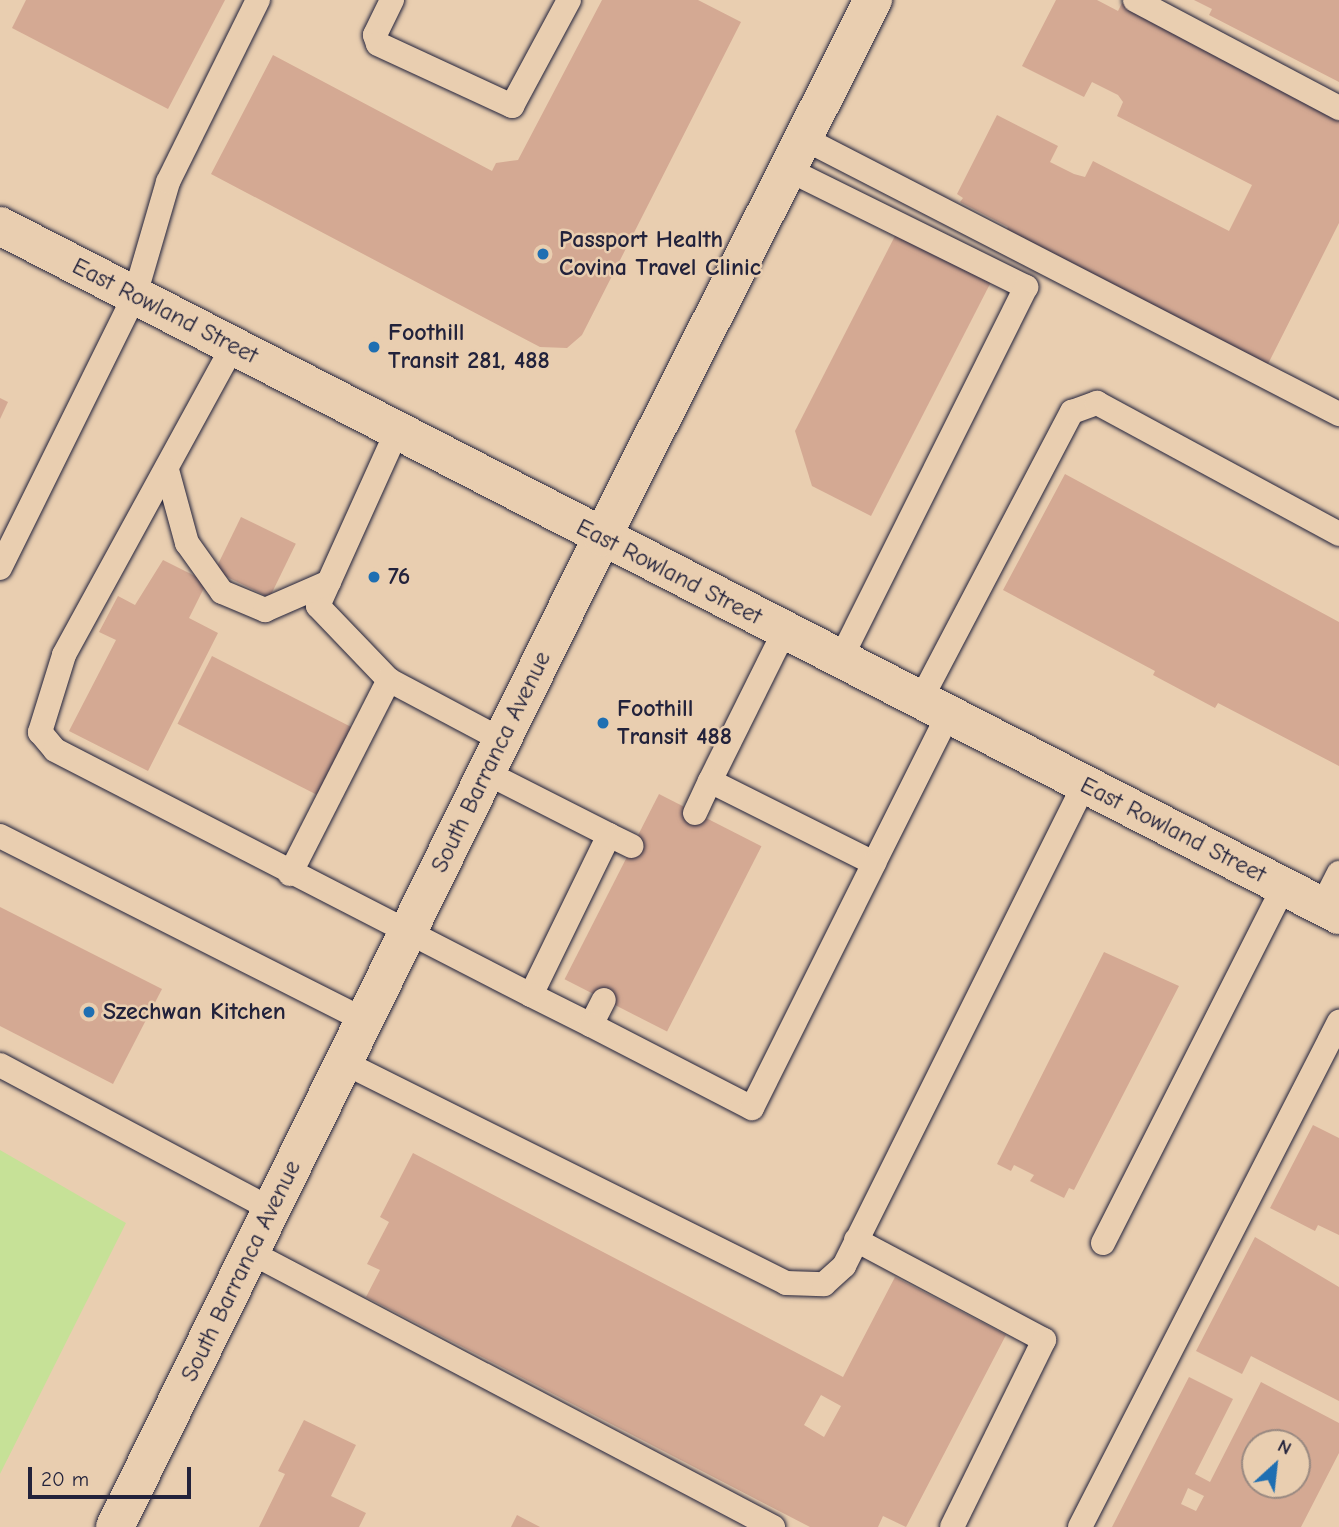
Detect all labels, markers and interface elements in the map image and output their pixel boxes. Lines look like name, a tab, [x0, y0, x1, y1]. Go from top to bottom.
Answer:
place label: Passport Health Covina Travel Clinic	[559, 226, 761, 282]
marker: Passport Health Covina Travel Clinic	[533, 244, 553, 264]
street label: East Rowland Street	[67, 252, 263, 370]
place label: Foothill Transit 281, 488	[388, 319, 550, 375]
marker: Foothill Transit 281, 488	[366, 339, 382, 355]
street label: East Rowland Street	[571, 513, 767, 631]
place label: 76	[388, 563, 410, 591]
marker: 76	[366, 569, 382, 585]
street label: South Barranca Avenue	[425, 647, 557, 877]
place label: Foothill Transit 488	[617, 695, 732, 751]
marker: Foothill Transit 488	[595, 715, 611, 731]
street label: East Rowland Street	[1075, 771, 1271, 889]
place label: Szechwan Kitchen	[103, 998, 286, 1026]
marker: Szechwan Kitchen	[81, 1004, 97, 1020]
street label: South Barranca Avenue	[175, 1156, 307, 1386]
north arrow	[1241, 1429, 1311, 1499]
text: N	[1274, 1434, 1295, 1460]
scale bar	[32, 1454, 194, 1498]
text: 20 m	[41, 1467, 89, 1491]

